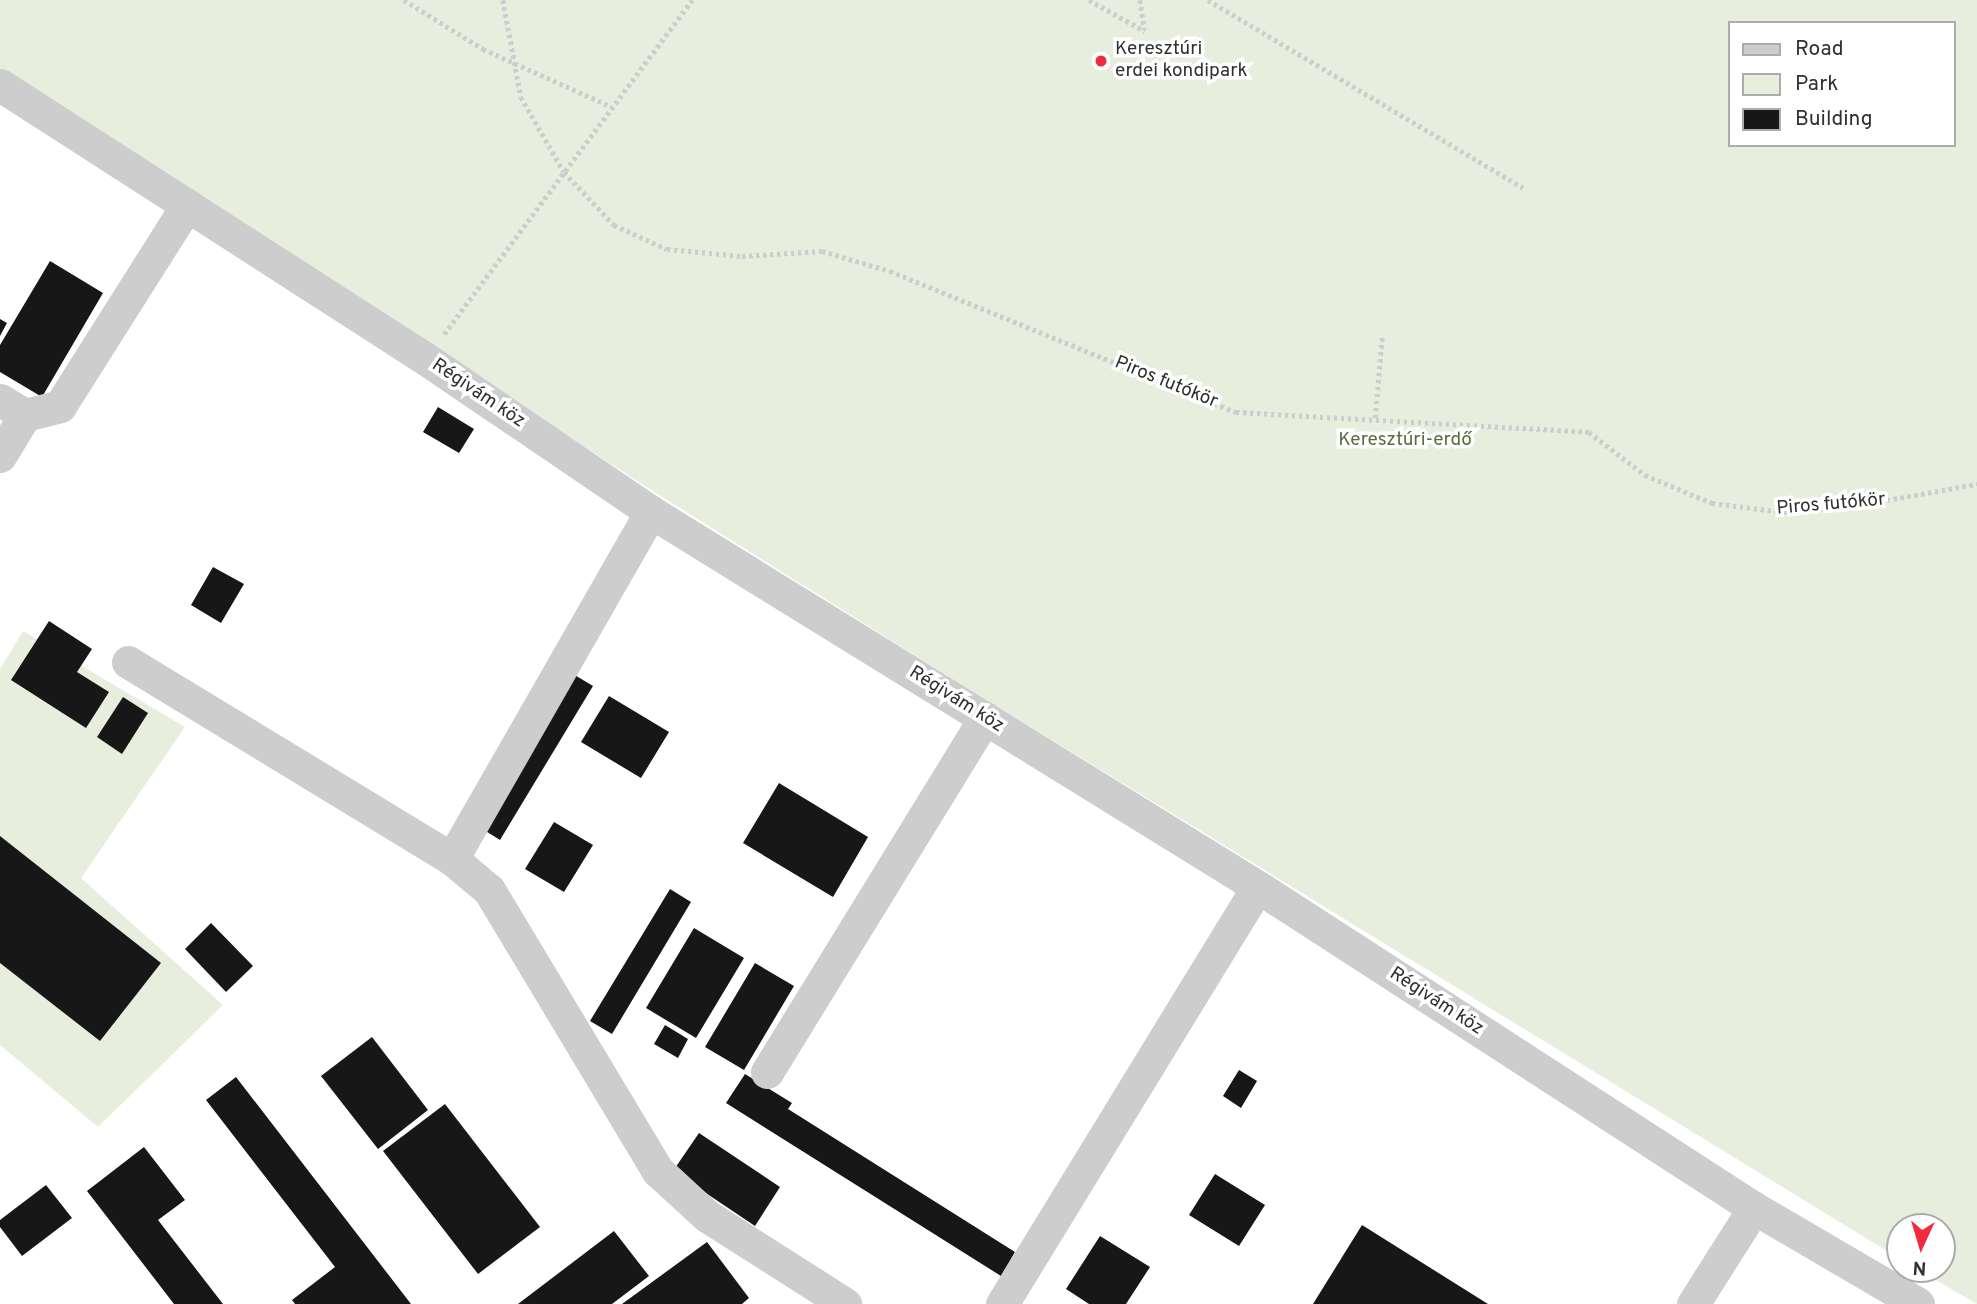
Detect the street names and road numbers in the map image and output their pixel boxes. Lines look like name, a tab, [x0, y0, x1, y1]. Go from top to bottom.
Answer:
street label: Piros futókör	[1111, 352, 1221, 414]
street label: Régivám köz	[427, 354, 529, 434]
street label: Piros futókör	[1776, 489, 1886, 521]
street label: Régivám köz	[904, 662, 1008, 738]
street label: Régivám köz	[1385, 963, 1487, 1041]

